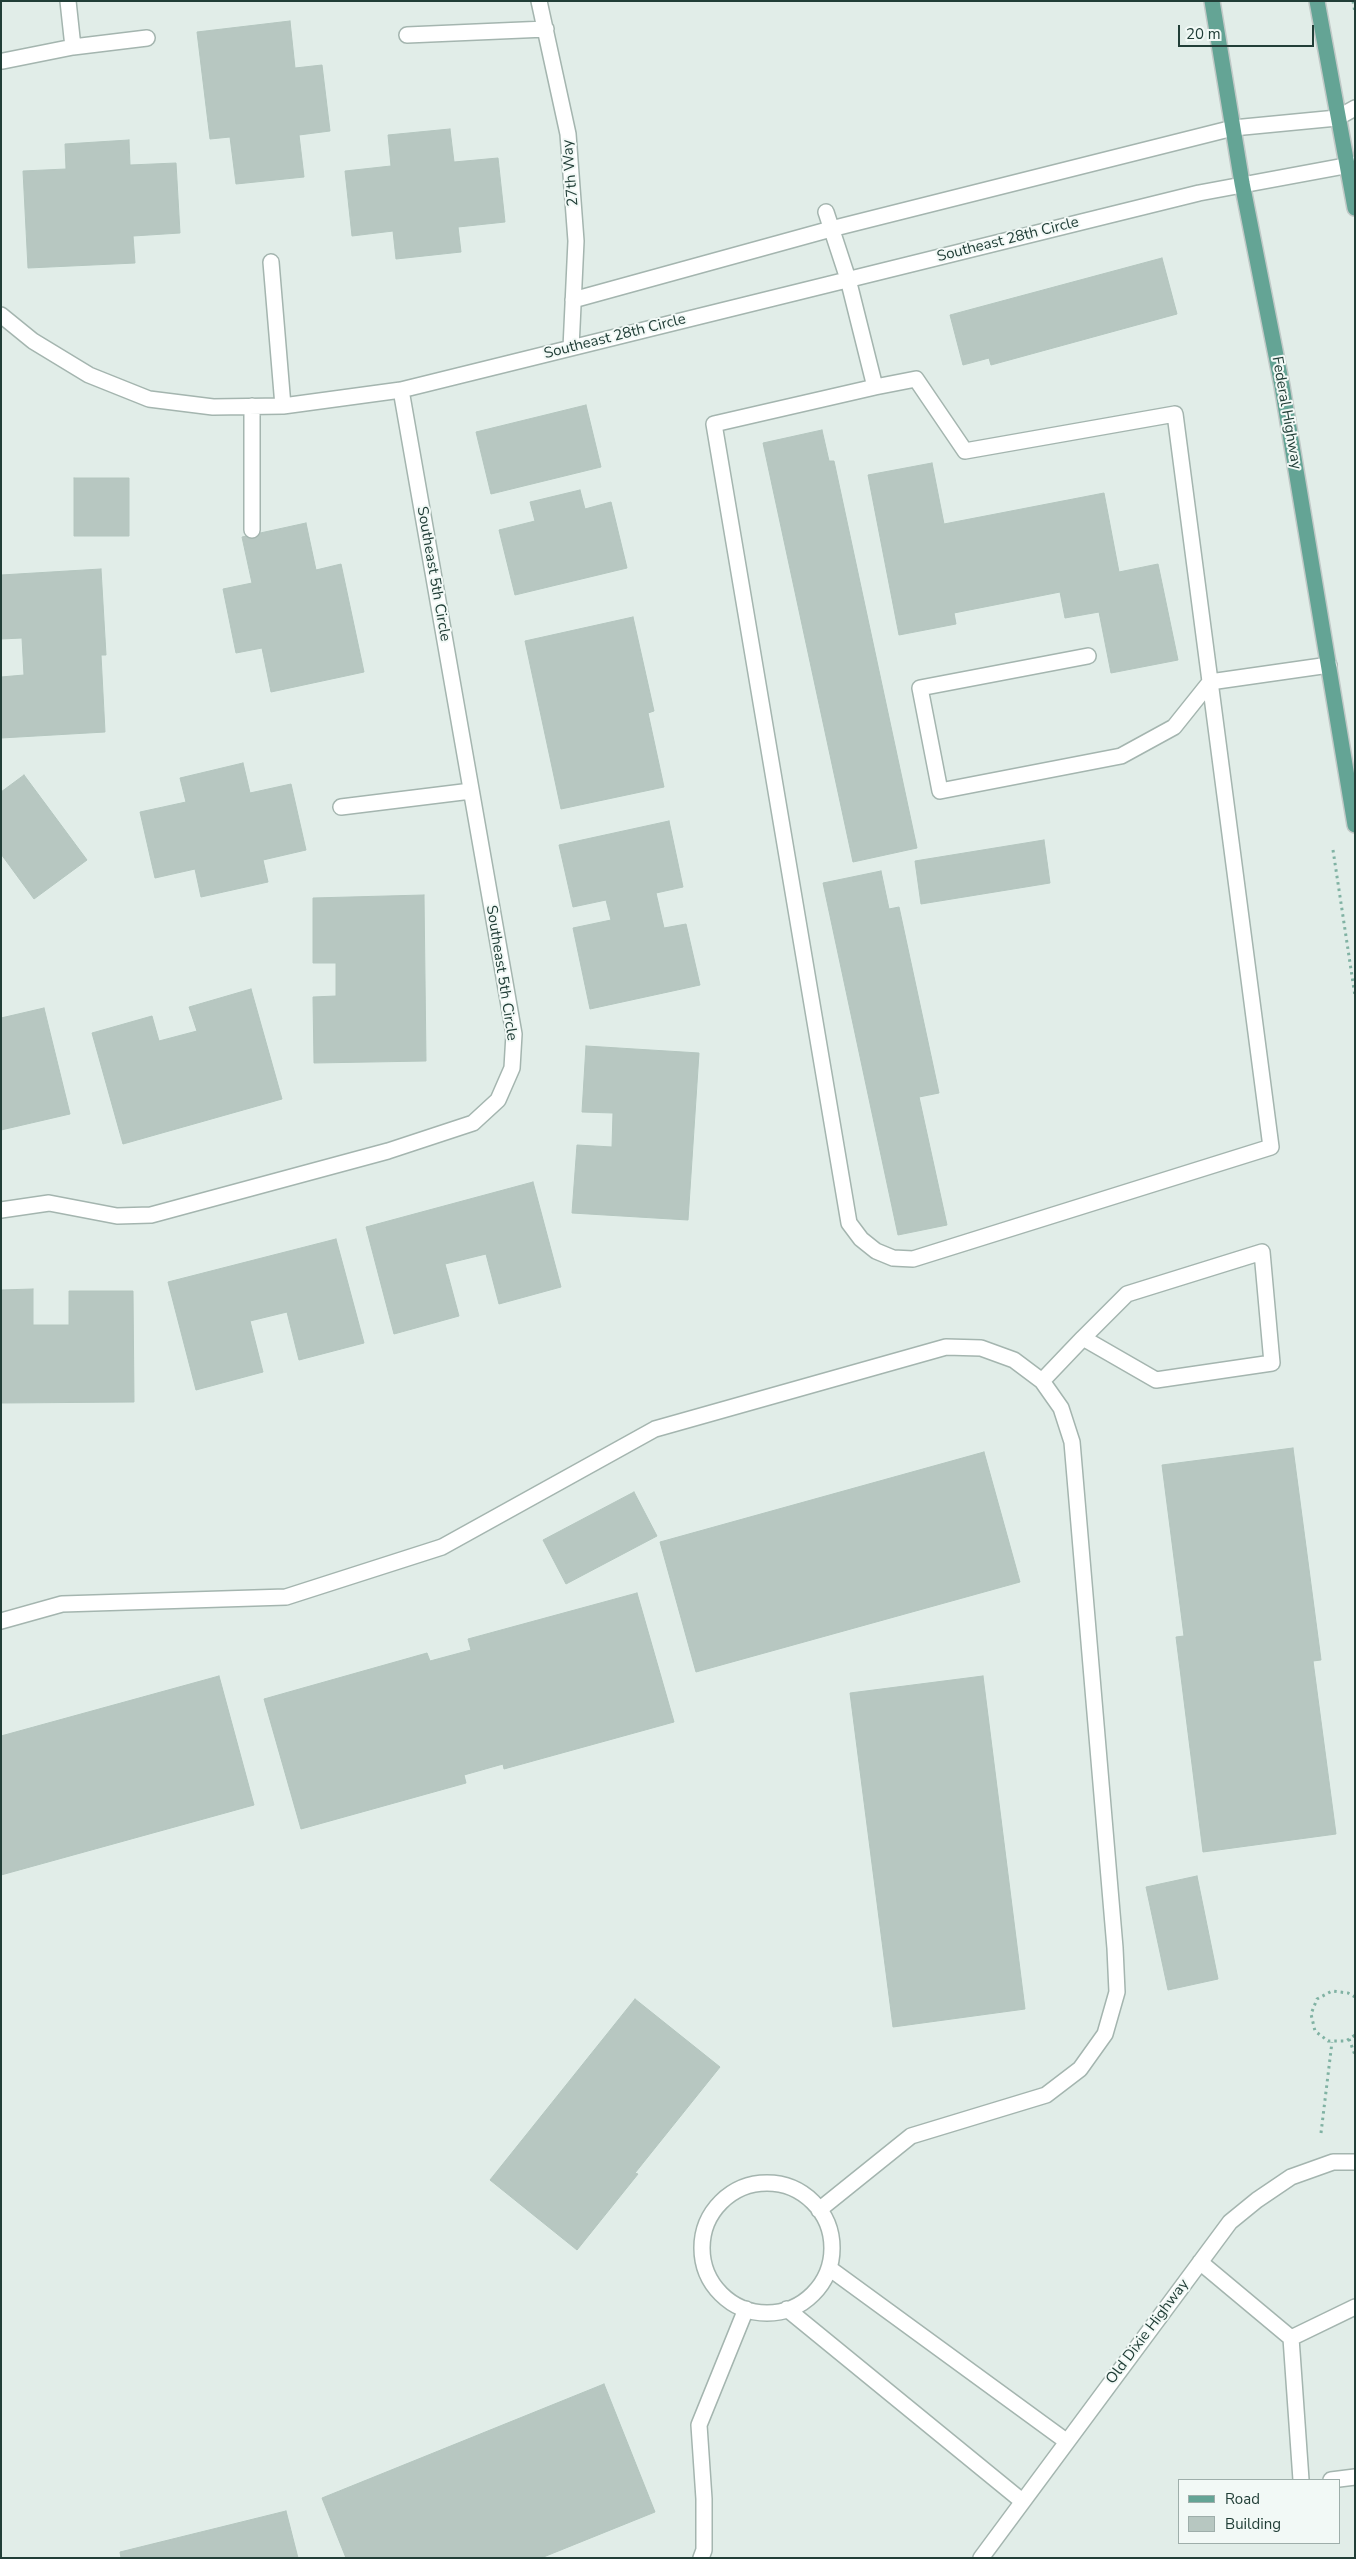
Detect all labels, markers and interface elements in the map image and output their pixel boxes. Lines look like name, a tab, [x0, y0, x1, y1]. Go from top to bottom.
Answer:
scale bar	[1181, 15, 1317, 47]
text: 20 m	[1186, 24, 1221, 44]
street label: 27th Way	[559, 139, 583, 207]
street label: Southeast 28th Circle	[935, 214, 1081, 266]
street label: Southeast 28th Circle	[542, 311, 688, 363]
street label: Federal Highway	[1267, 355, 1305, 471]
street label: Southeast 5th Circle	[412, 505, 454, 643]
street label: Southeast 5th Circle	[481, 904, 521, 1042]
street label: Old Dixie Highway	[1103, 2276, 1193, 2388]
legend	[1178, 2479, 1341, 2544]
text: Road	[1225, 2489, 1260, 2509]
text: Building	[1225, 2514, 1281, 2534]

